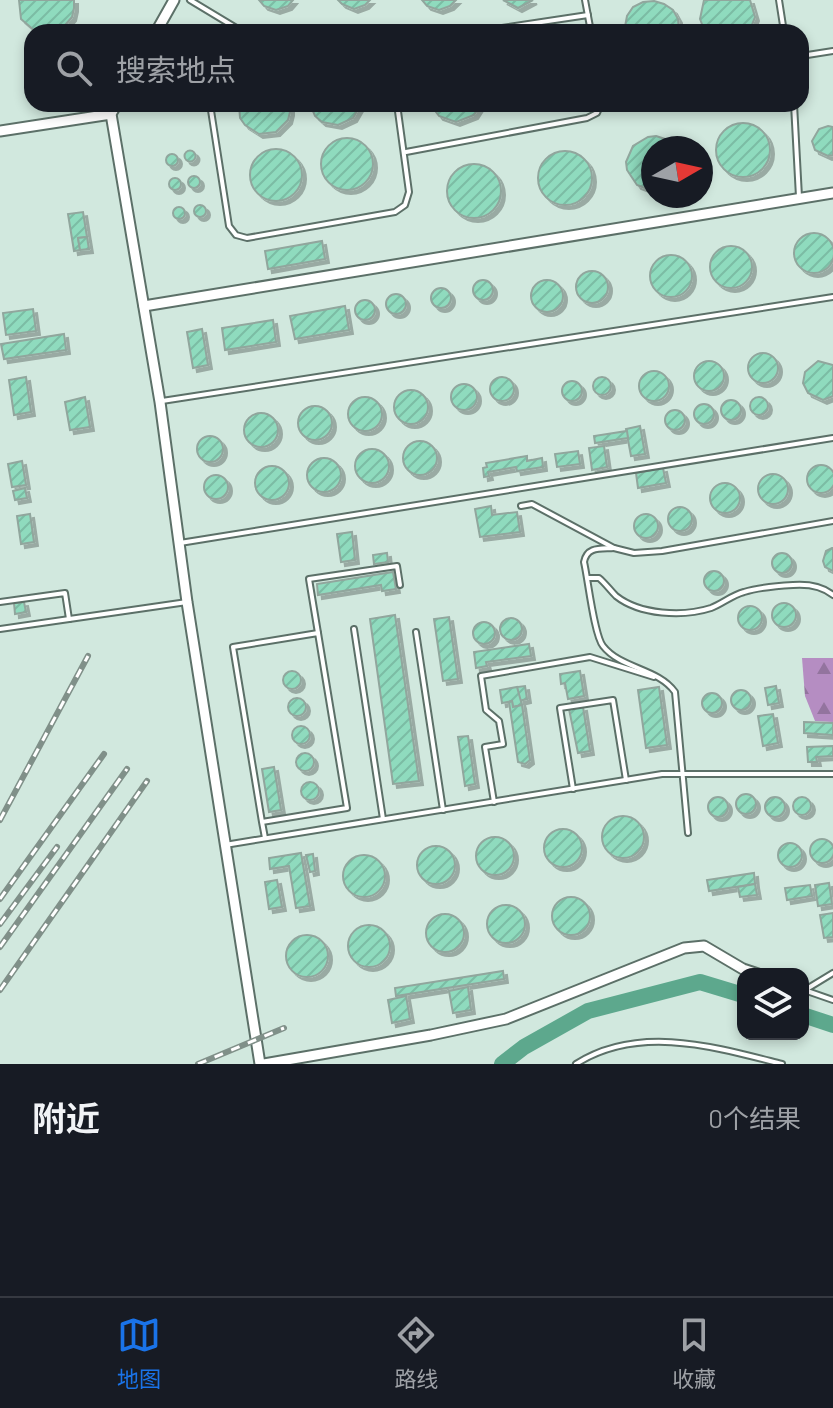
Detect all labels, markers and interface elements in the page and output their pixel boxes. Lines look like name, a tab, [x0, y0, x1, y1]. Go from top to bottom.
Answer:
search box	[24, 24, 809, 112]
icon: search	[52, 46, 96, 90]
text: 搜索地点	[116, 51, 236, 87]
north arrow	[641, 136, 713, 208]
map controls	[737, 968, 809, 1040]
button: layers	[737, 968, 809, 1040]
text: 附近	[32, 1097, 100, 1138]
text: 0个结果	[708, 1102, 801, 1133]
tab: 地图	[117, 1313, 161, 1393]
tab: 路线	[394, 1313, 438, 1393]
tab: 收藏	[672, 1313, 716, 1393]

